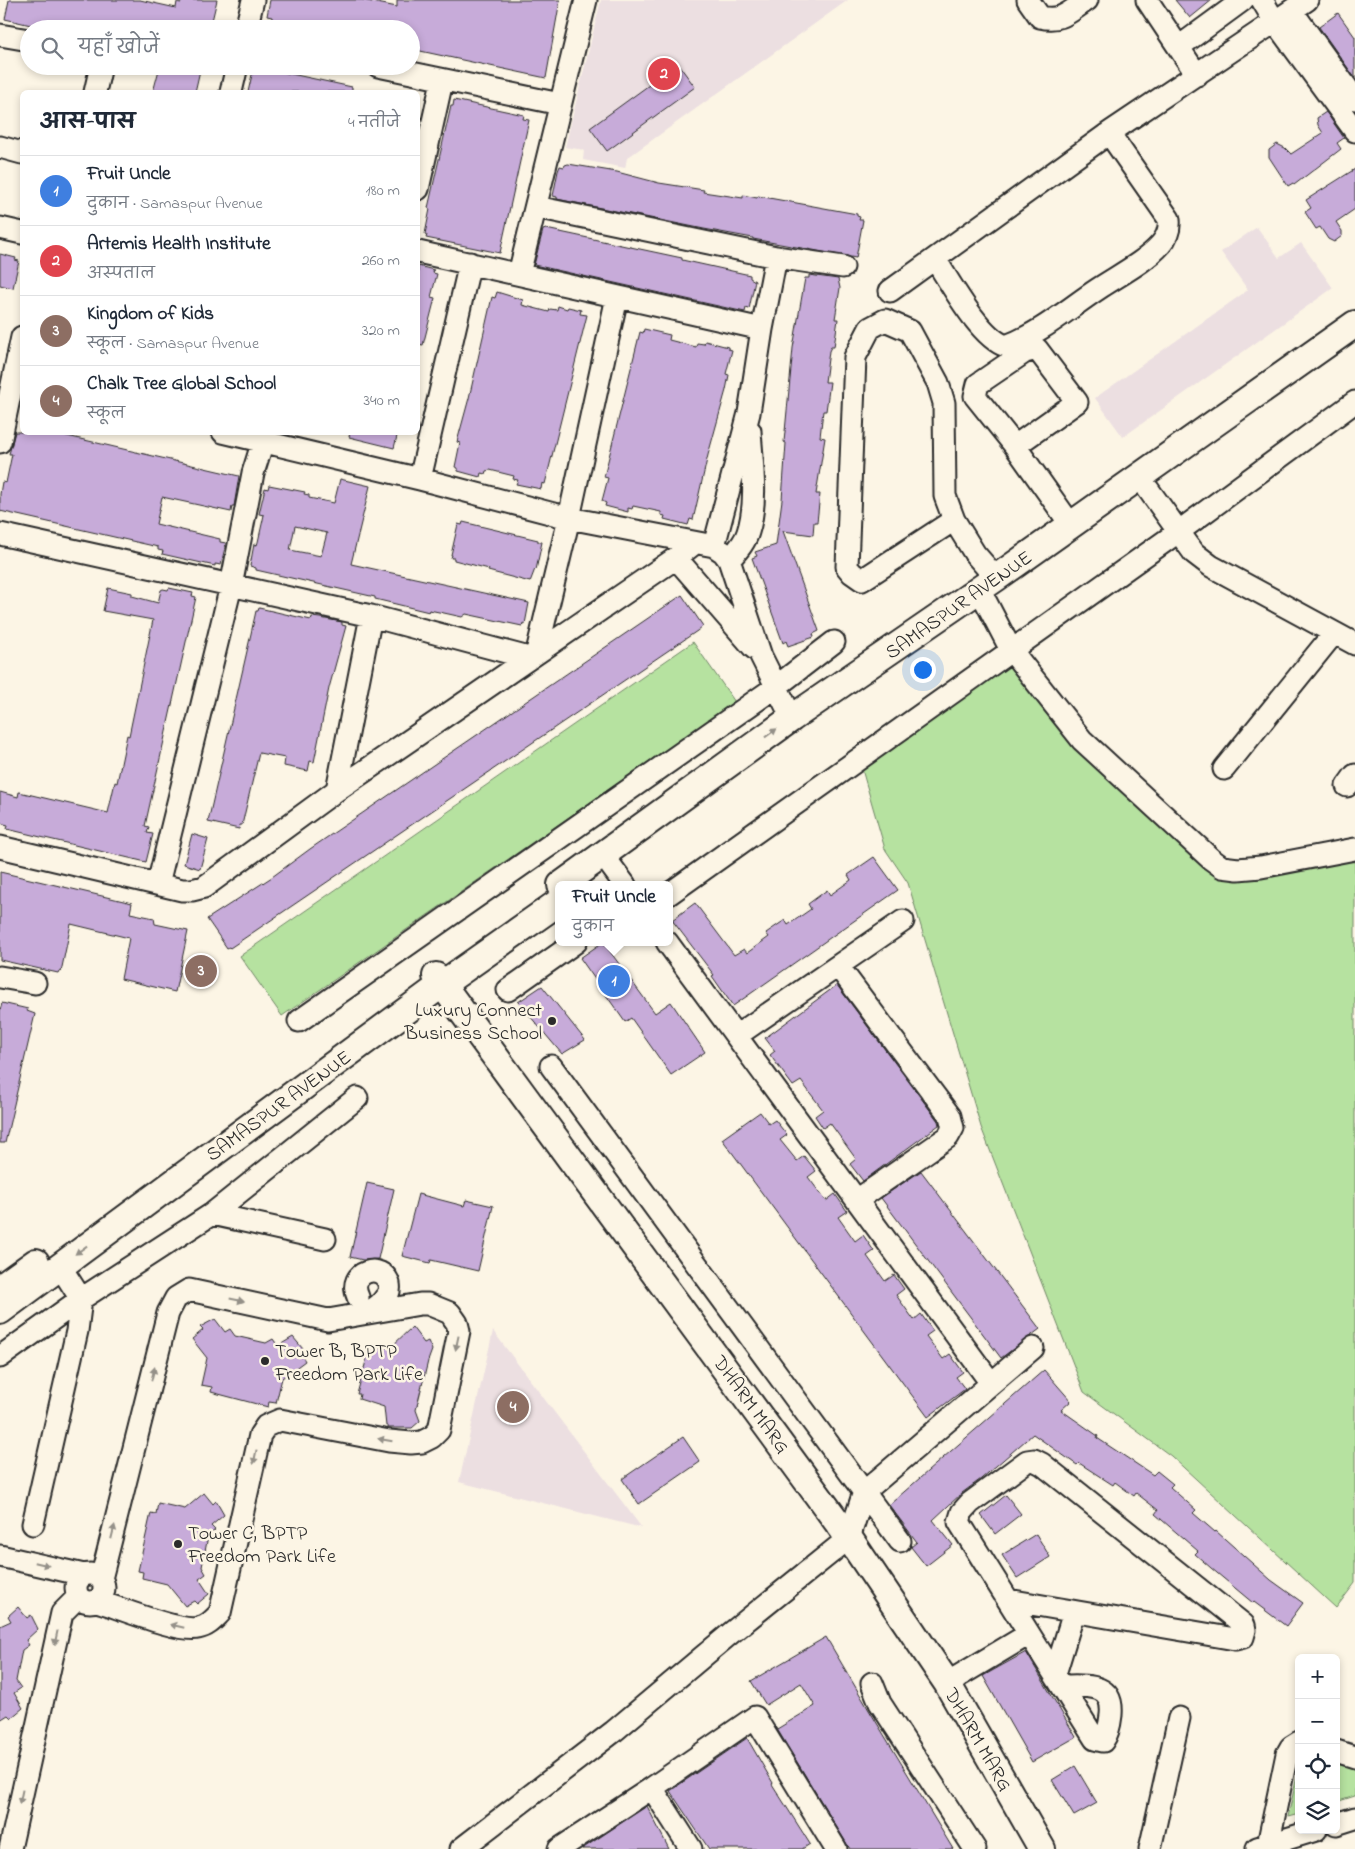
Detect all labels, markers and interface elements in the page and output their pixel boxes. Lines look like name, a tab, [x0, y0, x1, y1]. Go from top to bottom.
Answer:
search box	[20, 20, 420, 75]
icon: search	[38, 34, 66, 62]
text: यहाँ खोजें	[78, 35, 160, 62]
pin: 2	[648, 55, 680, 93]
text: आस-पास	[40, 108, 135, 138]
text: 4 नतीजे	[348, 111, 400, 135]
text: Fruit Uncle	[87, 161, 171, 188]
text: 1	[53, 179, 59, 203]
text: 180 m	[366, 179, 400, 203]
text: दुकान · Samaspur Avenue	[87, 192, 263, 216]
text: Artemis Health Institute	[87, 231, 271, 258]
text: 2	[52, 249, 60, 273]
text: 260 m	[362, 249, 400, 273]
text: अस्पताल	[87, 262, 155, 286]
text: Kingdom of Kids	[87, 301, 214, 328]
text: 3	[53, 319, 59, 343]
text: 320 m	[362, 319, 400, 343]
text: स्कूल · Samaspur Avenue	[87, 332, 259, 356]
text: Chalk Tree Global School	[87, 371, 276, 398]
text: 4	[53, 389, 59, 413]
text: 340 m	[363, 389, 400, 413]
text: स्कूल	[87, 402, 125, 426]
street label: SAMASPUR AVENUE	[880, 544, 1039, 668]
your location	[910, 657, 936, 683]
one-way arrow	[764, 728, 778, 738]
popup	[555, 881, 673, 946]
text: Fruit Uncle	[572, 884, 656, 911]
text: दुकान	[572, 915, 614, 939]
pin: 3	[185, 952, 217, 990]
pin: 1	[598, 962, 630, 1000]
place label: Luxury Connect Business School	[403, 997, 542, 1049]
marker: Luxury Connect Business School	[546, 1015, 558, 1027]
street label: SAMASPUR AVENUE	[201, 1044, 358, 1170]
one-way arrow	[75, 1245, 88, 1256]
one-way arrow	[229, 1296, 244, 1304]
one-way arrow	[452, 1336, 460, 1352]
place label: Tower B, BPTP Freedom Park Life	[274, 1338, 423, 1390]
street label: DHARM MARG	[704, 1350, 796, 1461]
marker: Tower B, BPTP Freedom Park Life	[259, 1355, 271, 1367]
one-way arrow	[149, 1367, 157, 1382]
pin: 4	[497, 1388, 529, 1426]
one-way arrow	[376, 1435, 392, 1443]
one-way arrow	[251, 1449, 259, 1464]
place label: Tower C, BPTP Freedom Park Life	[187, 1520, 336, 1572]
one-way arrow	[109, 1524, 117, 1539]
marker: Tower C, BPTP Freedom Park Life	[172, 1538, 184, 1550]
one-way arrow	[34, 1561, 49, 1569]
one-way arrow	[170, 1622, 185, 1630]
one-way arrow	[52, 1630, 60, 1646]
map controls	[1295, 1654, 1340, 1834]
button: +	[1295, 1654, 1340, 1699]
street label: DHARM MARG	[935, 1682, 1018, 1797]
button: −	[1295, 1699, 1340, 1744]
button: locate	[1295, 1744, 1340, 1789]
one-way arrow	[17, 1789, 25, 1805]
button: layers	[1295, 1789, 1340, 1834]

